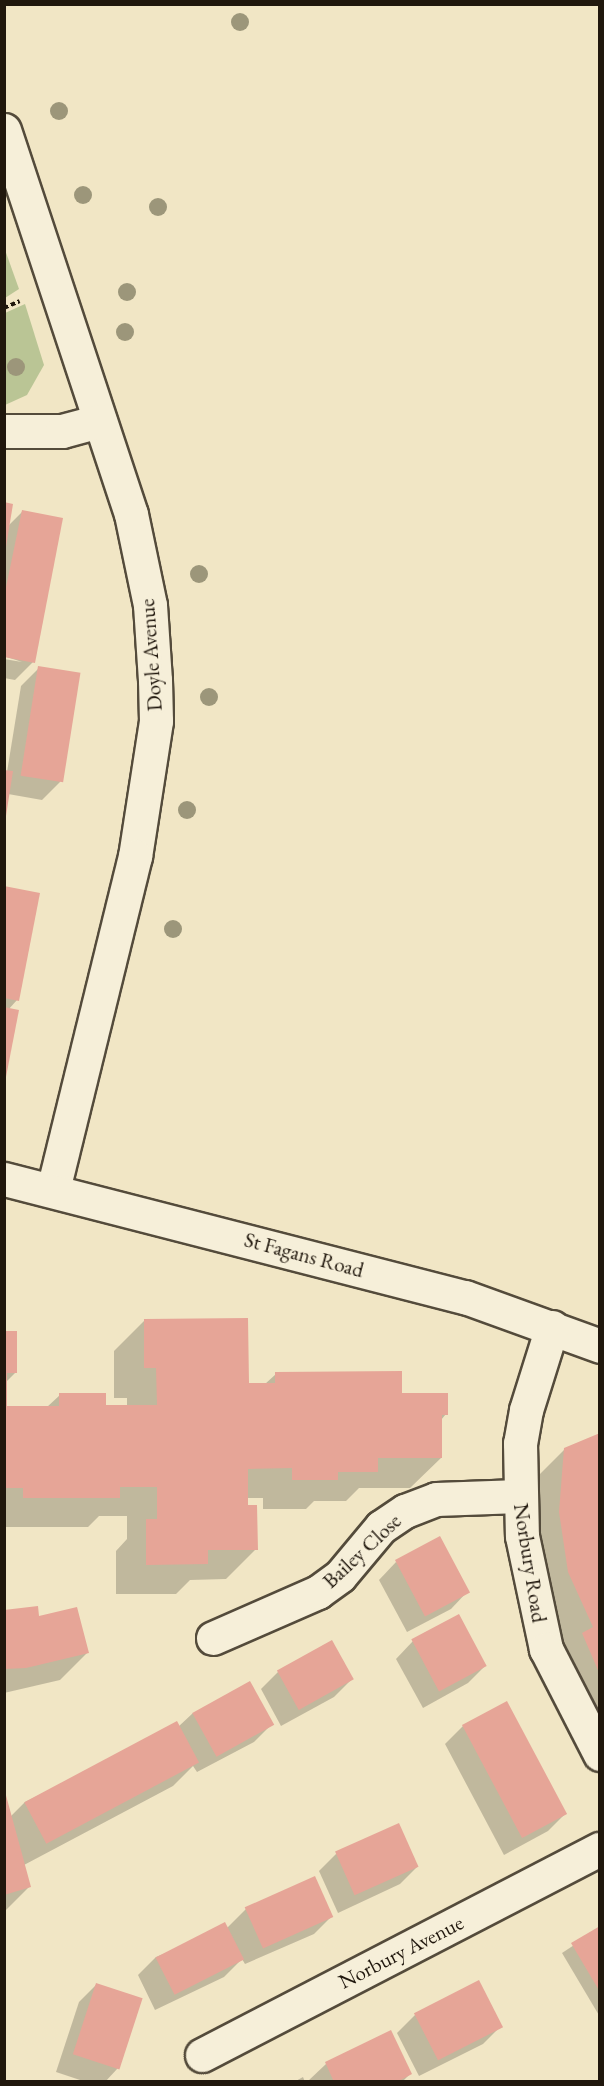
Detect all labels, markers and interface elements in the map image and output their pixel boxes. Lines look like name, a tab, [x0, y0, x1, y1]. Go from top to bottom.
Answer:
street label: Doyle Avenue	[135, 598, 167, 712]
street label: St Fagans Road	[242, 1227, 366, 1283]
street label: Norbury Road	[508, 1502, 552, 1624]
street label: Bailey Close	[318, 1508, 406, 1594]
street label: Norbury Avenue	[334, 1910, 468, 1994]

